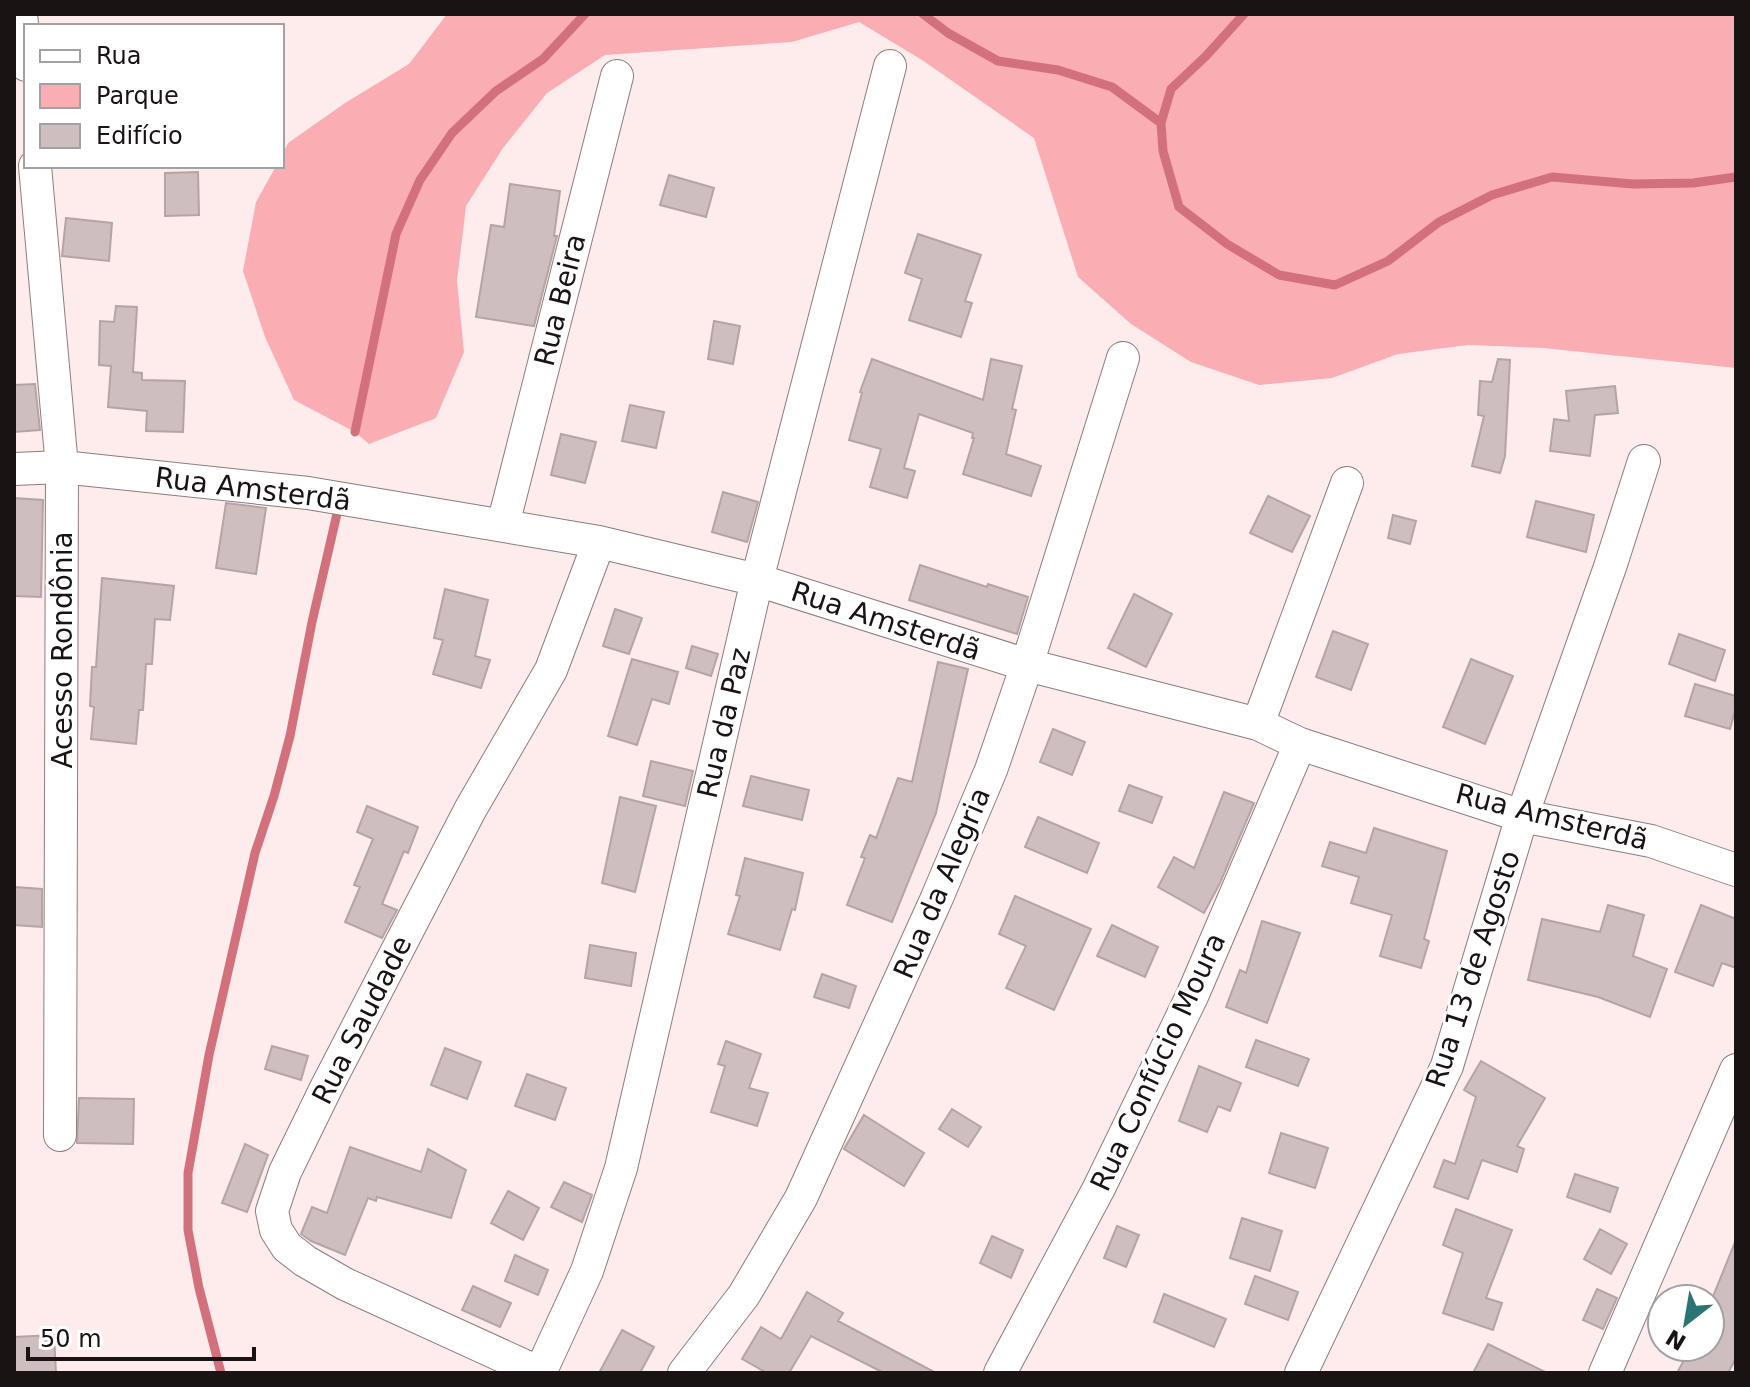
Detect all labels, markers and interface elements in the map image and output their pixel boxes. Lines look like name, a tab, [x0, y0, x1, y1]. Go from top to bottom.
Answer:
legend	[24, 24, 284, 168]
text: Rua	[96, 42, 142, 70]
text: Parque	[96, 82, 179, 110]
text: Edifício	[96, 122, 183, 150]
street label: Rua Beira	[528, 231, 592, 369]
street label: Rua Amsterdã	[153, 461, 353, 517]
street label: Acesso Rondônia	[46, 531, 79, 769]
street label: Rua Amsterdã	[787, 575, 985, 667]
street label: Rua da Paz	[691, 645, 757, 801]
street label: Rua Amsterdã	[1452, 777, 1652, 857]
street label: Rua da Alegria	[887, 783, 997, 983]
street label: Rua 13 de Agosto	[1419, 846, 1527, 1092]
street label: Rua Confúcio Moura	[1084, 928, 1232, 1196]
street label: Rua Saudade	[305, 930, 419, 1110]
north arrow	[1646, 1283, 1726, 1363]
scale bar	[28, 1311, 254, 1361]
text: N	[1662, 1324, 1690, 1355]
text: 50 m	[40, 1325, 102, 1353]

